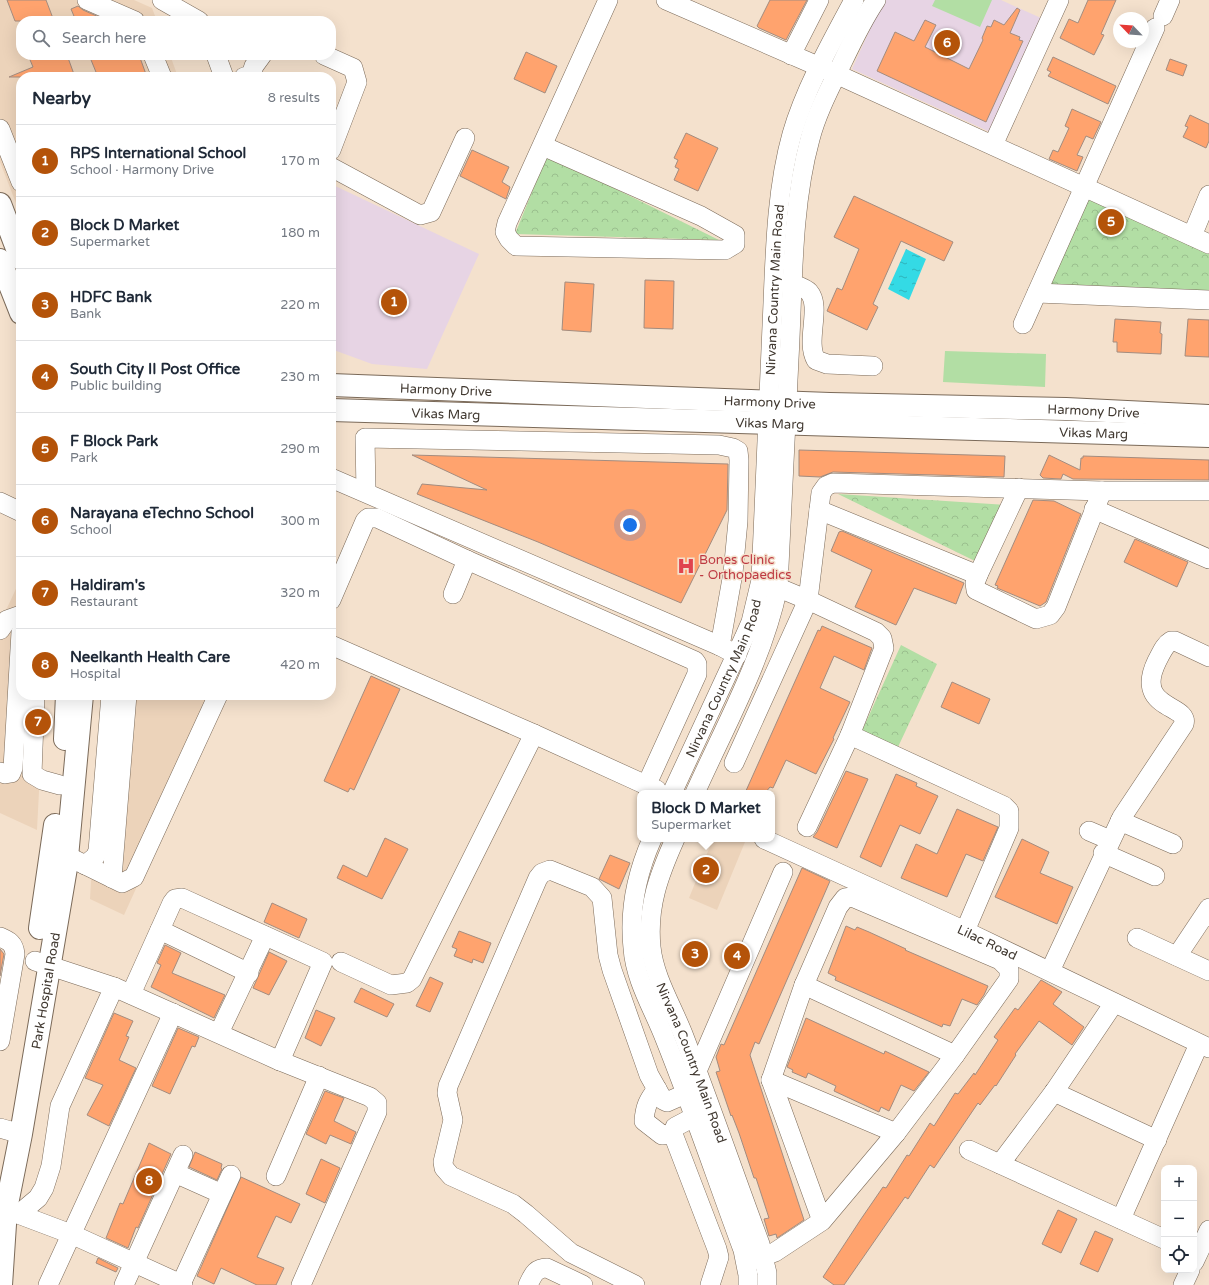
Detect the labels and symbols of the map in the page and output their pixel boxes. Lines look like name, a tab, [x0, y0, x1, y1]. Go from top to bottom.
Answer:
north arrow	[1113, 12, 1149, 48]
pin: 6	[934, 28, 960, 58]
street label: Nirvana Country Main Road	[763, 204, 788, 376]
pin: 5	[1098, 207, 1124, 237]
pin: 1	[381, 287, 407, 317]
street label: Harmony Drive	[399, 381, 492, 400]
street label: Harmony Drive	[723, 393, 816, 412]
street label: Harmony Drive	[1047, 402, 1140, 422]
street label: Vikas Marg	[411, 405, 481, 423]
street label: Vikas Marg	[735, 415, 804, 433]
street label: Vikas Marg	[1059, 425, 1128, 443]
your location	[620, 515, 640, 535]
place label: Bones Clinic - Orthopaedics	[699, 552, 791, 583]
hospital icon: Bones Clinic - Orthopaedics	[676, 556, 696, 576]
street label: Nirvana Country Main Road	[683, 598, 765, 760]
pin: 7	[25, 707, 51, 737]
pin: 2	[693, 855, 719, 885]
street label: Lilac Road	[955, 922, 1020, 964]
street label: Park Hospital Road	[28, 931, 64, 1050]
pin: 3	[682, 939, 708, 969]
pin: 4	[724, 941, 750, 971]
street label: Nirvana Country Main Road	[652, 980, 730, 1145]
pin: 8	[136, 1166, 162, 1196]

